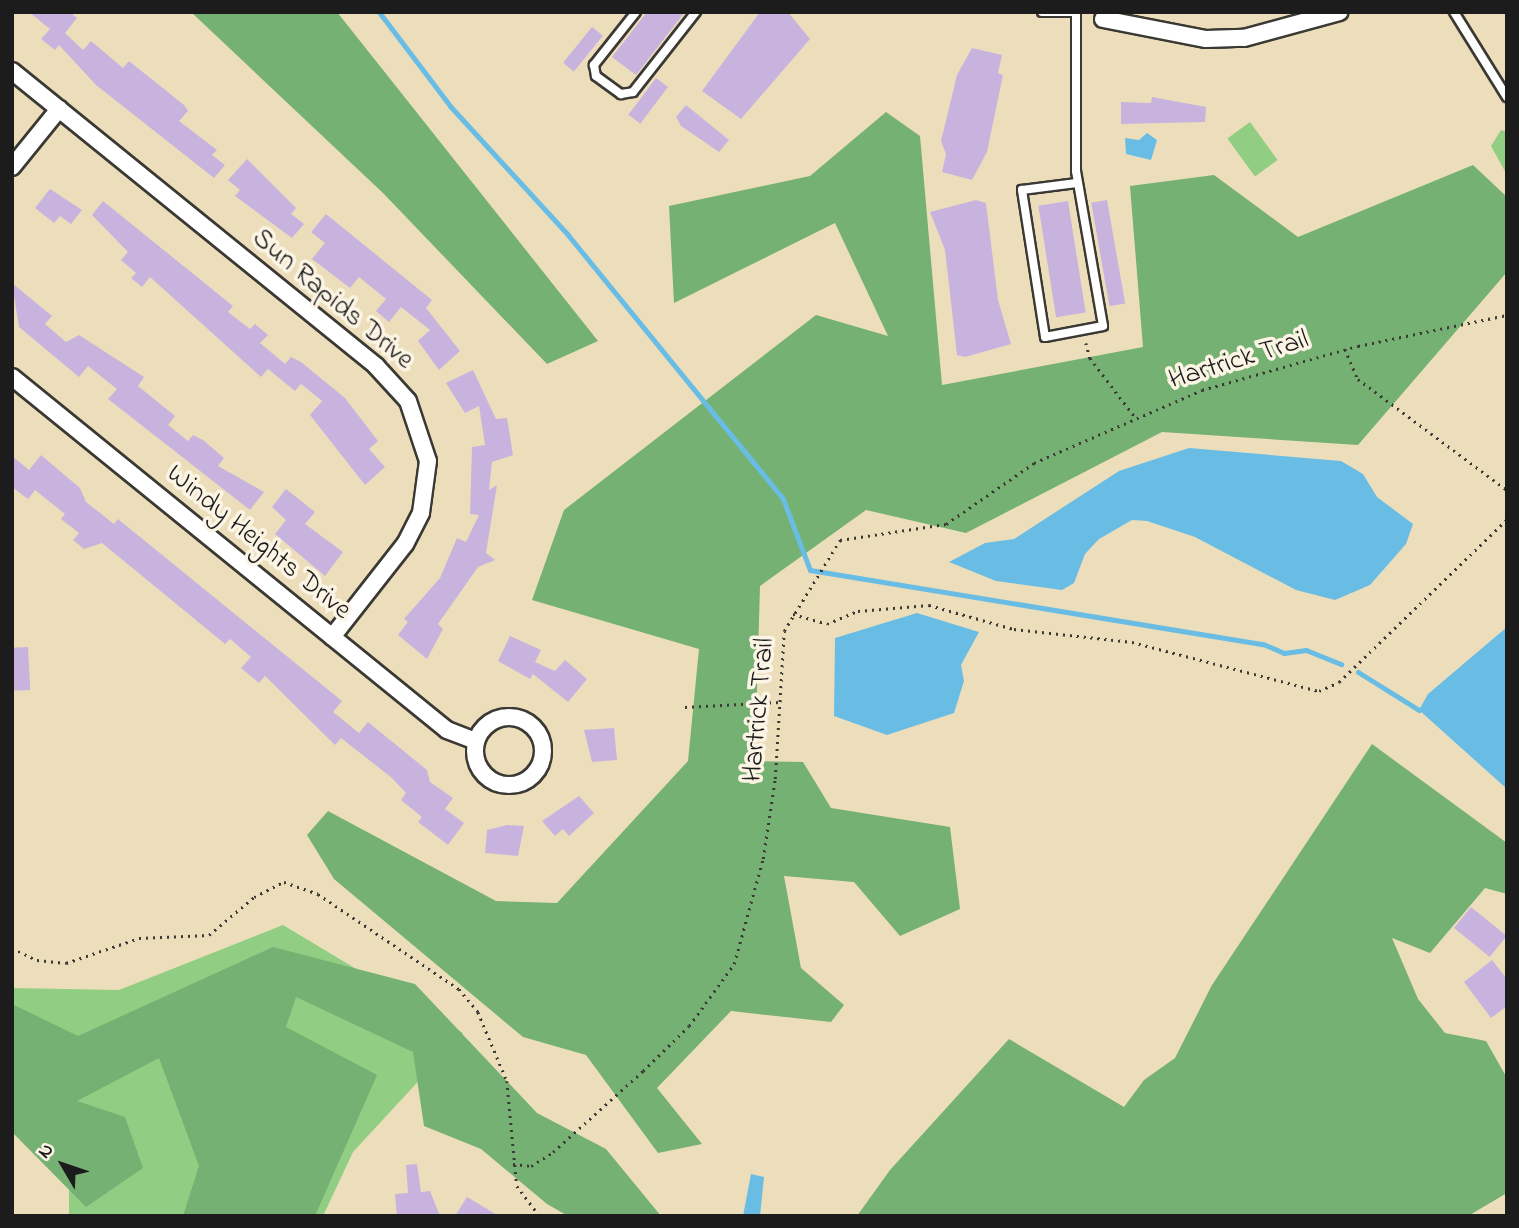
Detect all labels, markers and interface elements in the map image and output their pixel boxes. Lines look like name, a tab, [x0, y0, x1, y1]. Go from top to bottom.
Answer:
street label: Sun Rapids Drive	[244, 223, 420, 377]
street label: Hartrick Trail	[1165, 324, 1313, 398]
street label: Windy Heights Drive	[159, 458, 357, 628]
street label: Hartrick Trail	[737, 637, 783, 783]
north arrow	[28, 1130, 98, 1200]
text: N	[32, 1138, 61, 1165]

